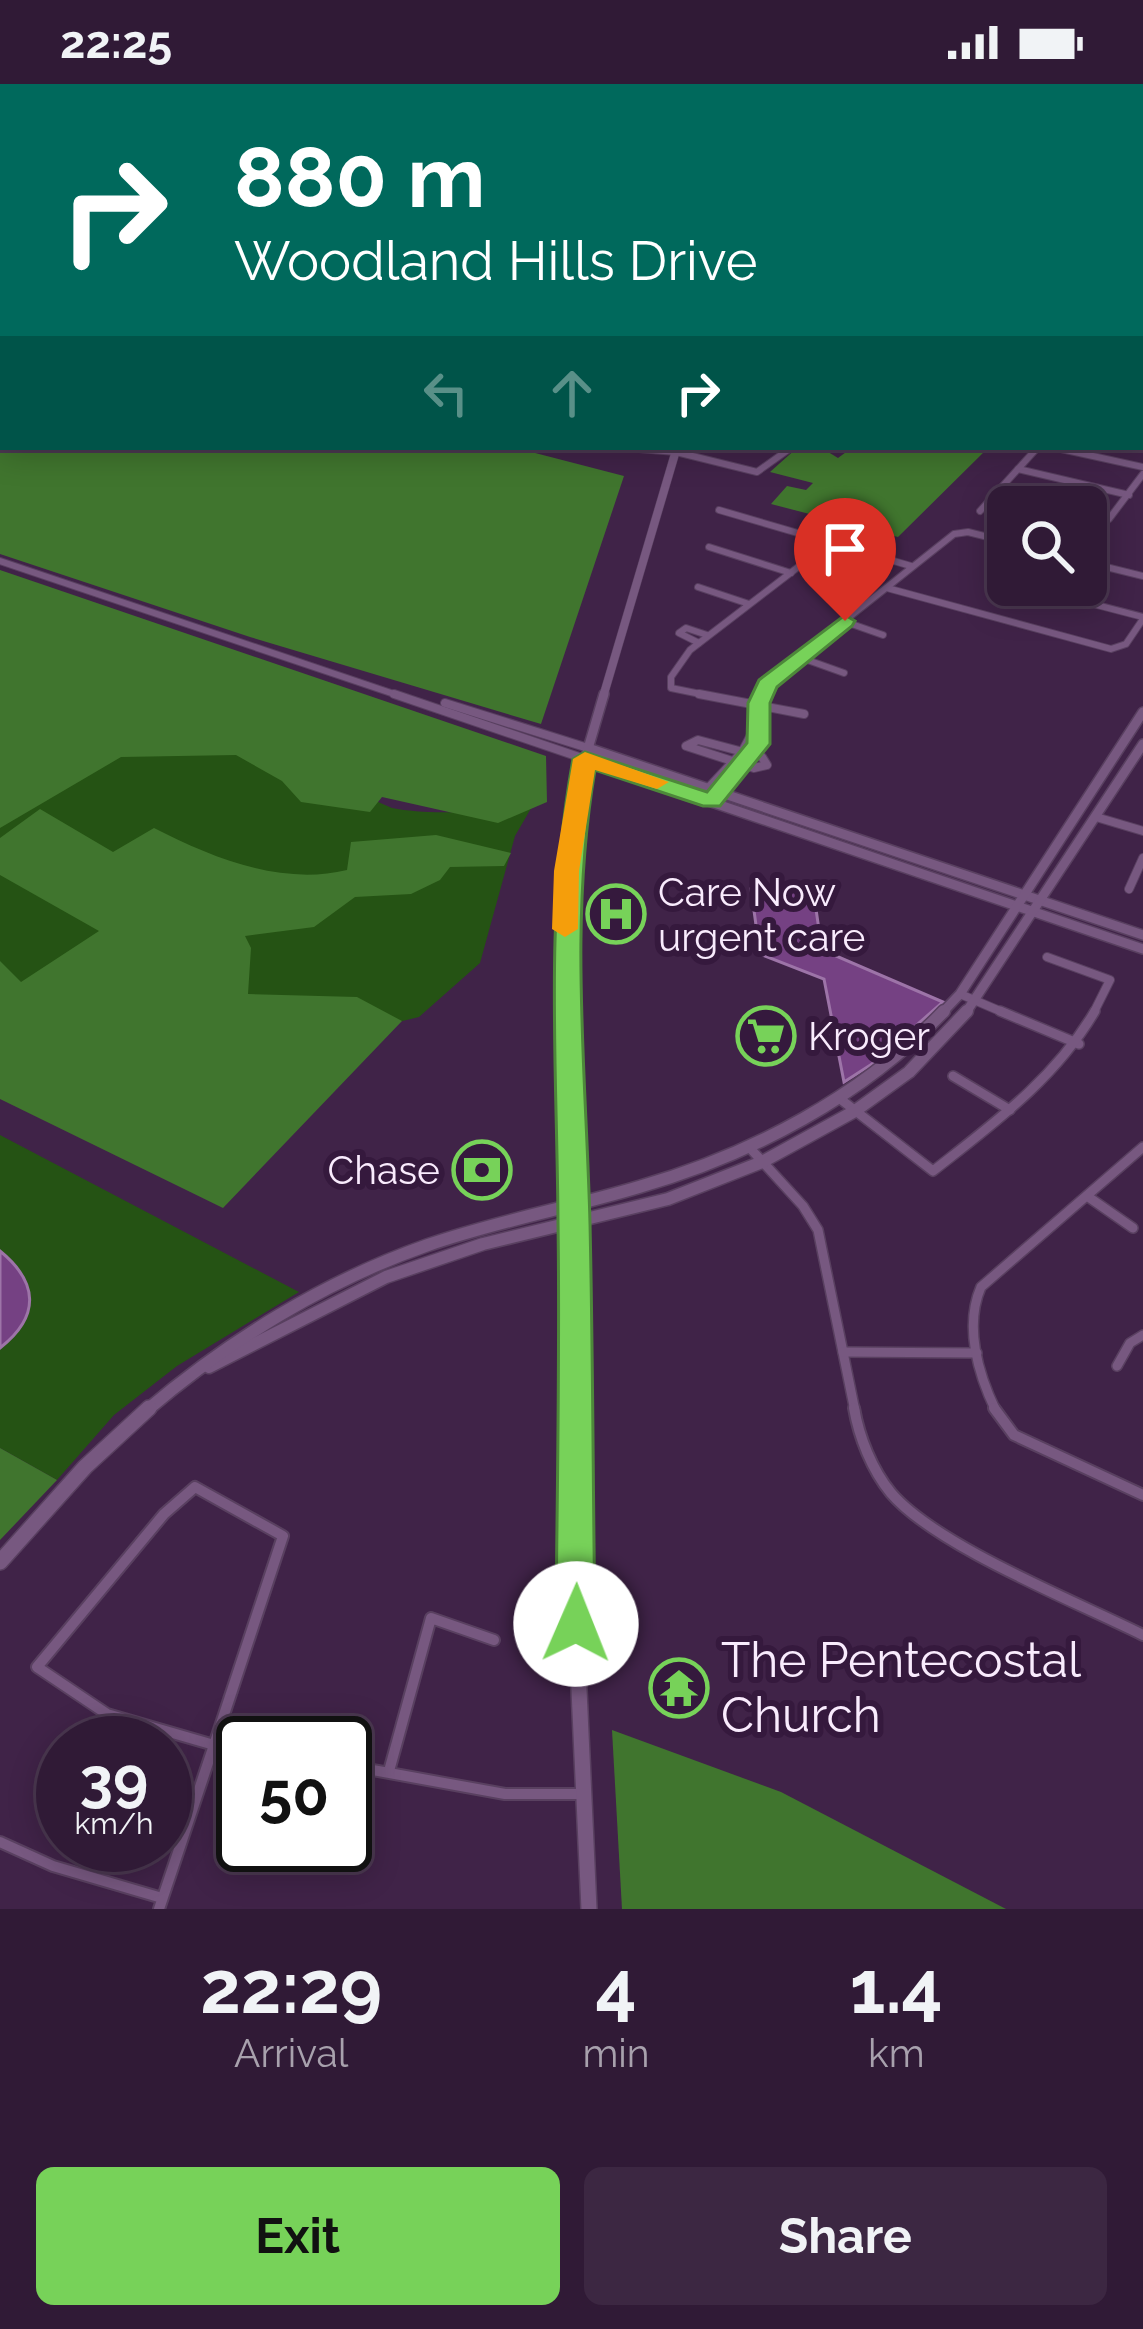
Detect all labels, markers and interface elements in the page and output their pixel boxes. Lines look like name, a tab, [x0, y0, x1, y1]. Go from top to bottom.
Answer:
text: 22:25	[60, 16, 172, 69]
text: 880 m	[234, 128, 485, 227]
icon: right	[36, 132, 192, 288]
text: Woodland Hills Drive	[234, 229, 757, 293]
icon: left	[413, 360, 479, 426]
icon: ahead	[539, 360, 605, 426]
icon: right	[665, 360, 731, 426]
map controls	[987, 486, 1107, 606]
button: search	[987, 486, 1107, 606]
pin	[794, 498, 896, 621]
icon: arrive	[812, 516, 878, 582]
place label: Care Now urgent care	[658, 869, 865, 960]
hospital icon: Care Now urgent care	[585, 883, 647, 945]
supermarket icon: Kroger	[735, 1005, 797, 1067]
place label: Kroger	[808, 1013, 930, 1059]
bank icon: Chase	[451, 1139, 513, 1201]
place label: Chase	[328, 1147, 440, 1193]
position arrow	[513, 1561, 639, 1687]
place label: The Pentecostal Church	[721, 1632, 1082, 1743]
temple icon: The Pentecostal Church	[648, 1657, 710, 1719]
speed limit sign: 50	[216, 1716, 372, 1872]
text: 39	[80, 1744, 148, 1814]
text: km/h	[74, 1806, 154, 1841]
text: 22:29	[200, 1945, 382, 2030]
text: 4	[595, 1945, 637, 2030]
text: 1.4	[850, 1945, 943, 2030]
text: Arrival	[234, 2030, 348, 2076]
text: min	[583, 2030, 650, 2076]
text: km	[868, 2030, 925, 2076]
button: Exit	[36, 2167, 560, 2305]
button: Share	[584, 2167, 1107, 2305]

